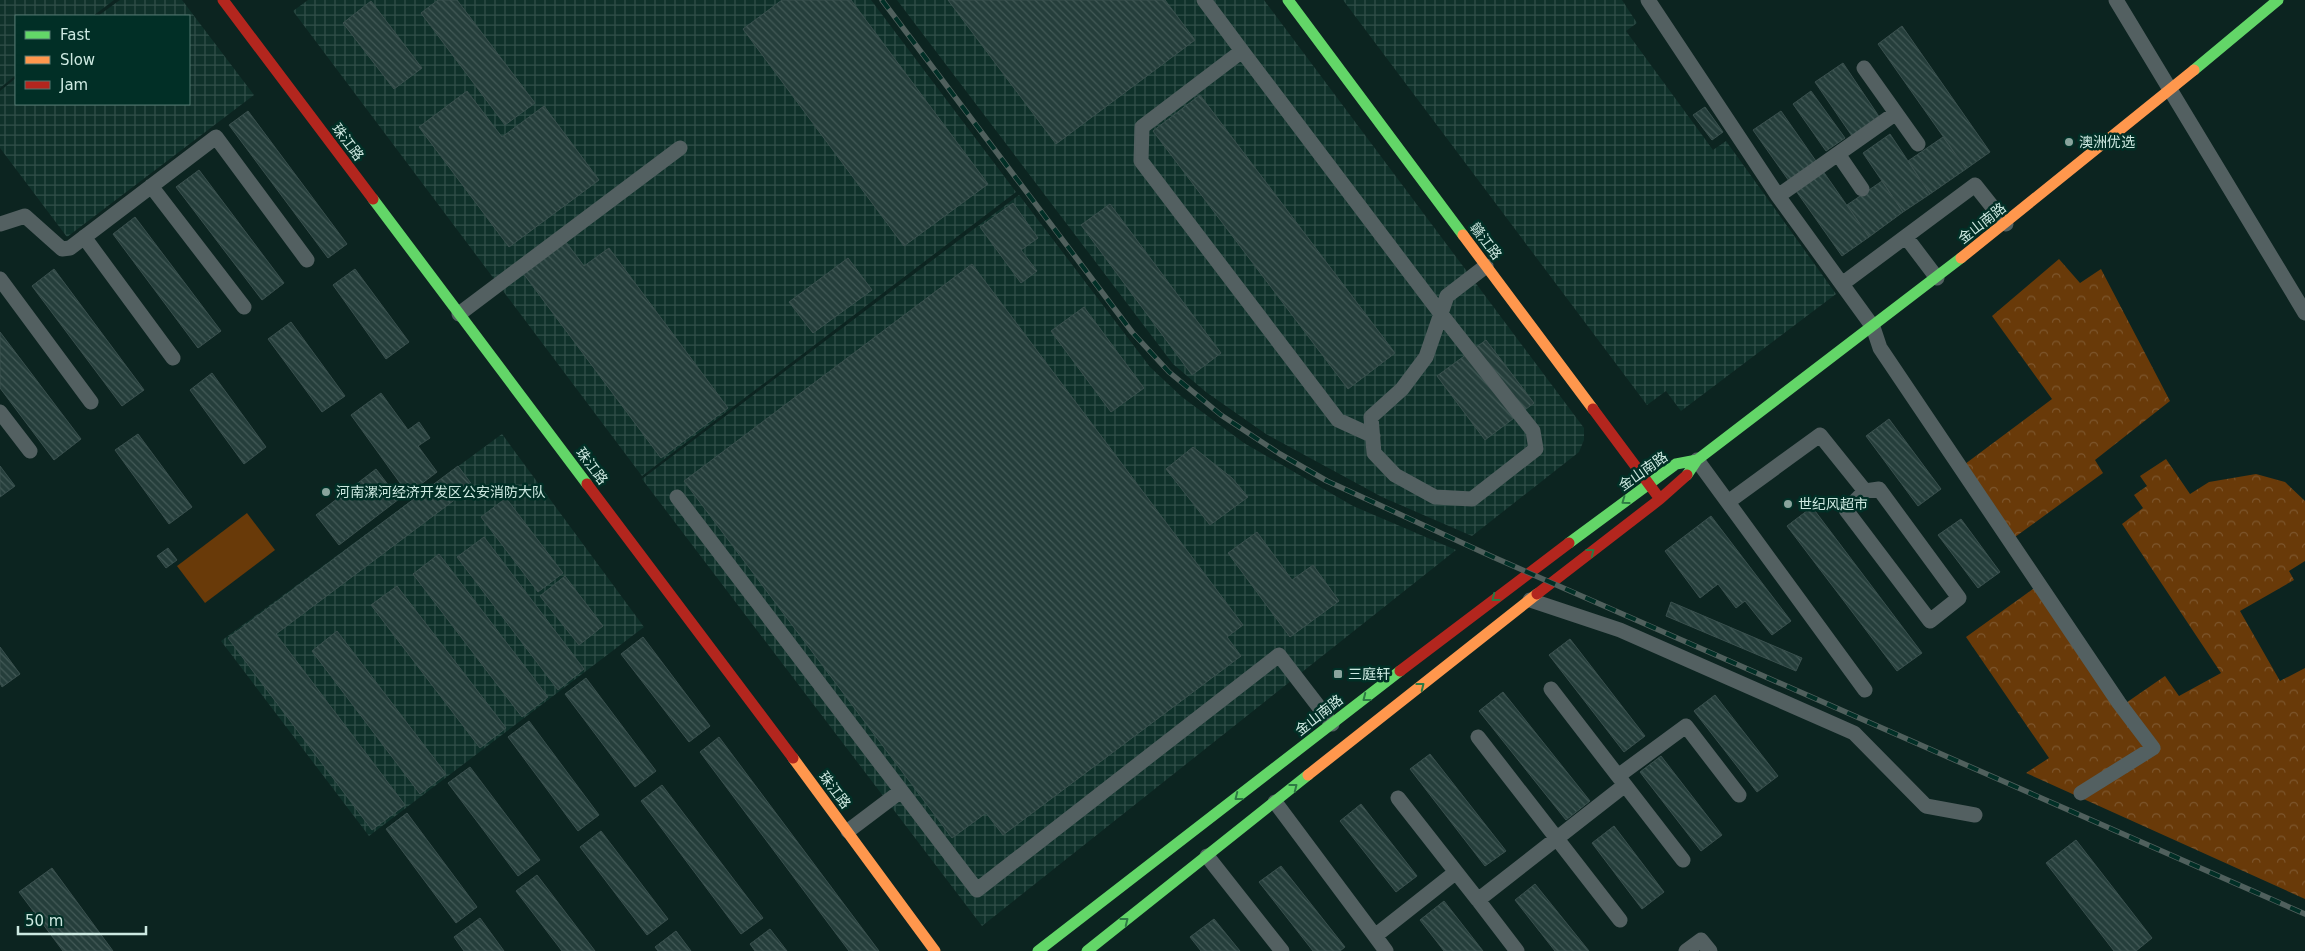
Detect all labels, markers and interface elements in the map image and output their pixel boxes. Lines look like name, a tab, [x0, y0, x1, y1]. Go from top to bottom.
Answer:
legend	[15, 15, 190, 105]
text: Fast	[60, 26, 90, 44]
text: Slow	[60, 51, 95, 69]
text: Jam	[59, 76, 88, 94]
street label: 珠江路	[329, 120, 367, 164]
place label: 澳洲优选	[2079, 134, 2135, 150]
marker: 澳洲优选	[2063, 136, 2075, 148]
street label: 金山南路	[1955, 199, 2009, 247]
street label: 赣江路	[1467, 219, 1505, 263]
street label: 珠江路	[573, 444, 611, 488]
street label: 金山南路	[1615, 448, 1671, 494]
place label: 河南漯河经济开发区公安消防大队	[336, 484, 546, 500]
marker: 河南漯河经济开发区公安消防大队	[320, 486, 332, 498]
one-way arrow	[1621, 495, 1631, 504]
place label: 世纪风超市	[1798, 496, 1868, 512]
marker: 世纪风超市	[1782, 498, 1794, 510]
one-way arrow	[1585, 549, 1594, 557]
one-way arrow	[1492, 593, 1501, 601]
place label: 三庭轩	[1348, 666, 1390, 682]
marker: 三庭轩	[1332, 668, 1344, 680]
one-way arrow	[1415, 683, 1425, 692]
street label: 金山南路	[1292, 691, 1346, 739]
one-way arrow	[1363, 692, 1372, 701]
street label: 珠江路	[816, 768, 854, 812]
one-way arrow	[1288, 784, 1298, 793]
one-way arrow	[1235, 791, 1244, 799]
scale bar	[18, 904, 145, 936]
text: 50 m	[25, 912, 63, 930]
one-way arrow	[1119, 918, 1128, 926]

